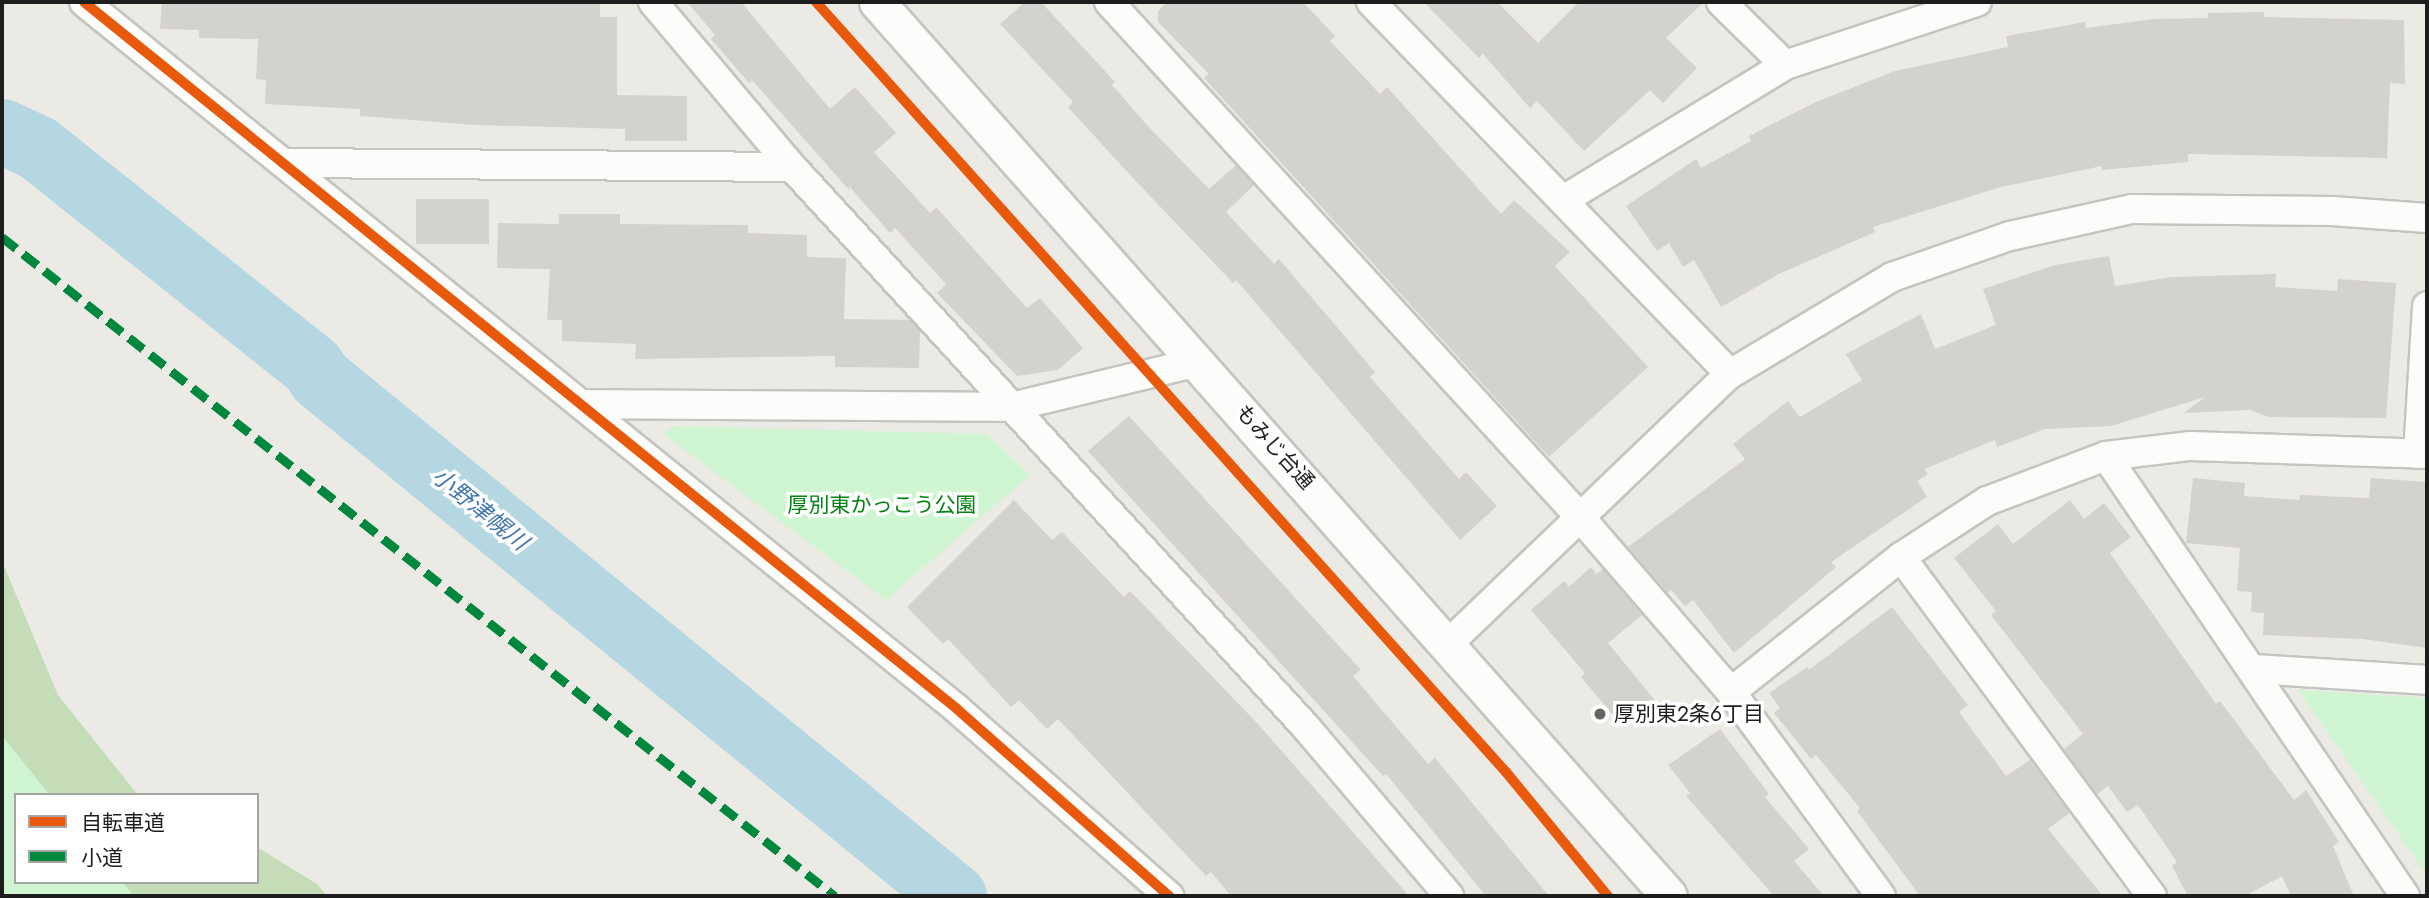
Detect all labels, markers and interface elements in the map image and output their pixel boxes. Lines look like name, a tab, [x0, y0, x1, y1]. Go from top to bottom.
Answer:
street label: もみじ台通	[1231, 400, 1319, 494]
water label: 小野津幌川	[427, 462, 533, 556]
park label: 厚別東かっこう公園	[788, 492, 976, 518]
place label: 厚別東2条6丁目	[1614, 701, 1764, 727]
marker: 厚別東2条6丁目	[1592, 706, 1608, 722]
legend	[14, 793, 259, 884]
text: 自転車道	[81, 808, 165, 838]
text: 小道	[81, 843, 123, 873]

